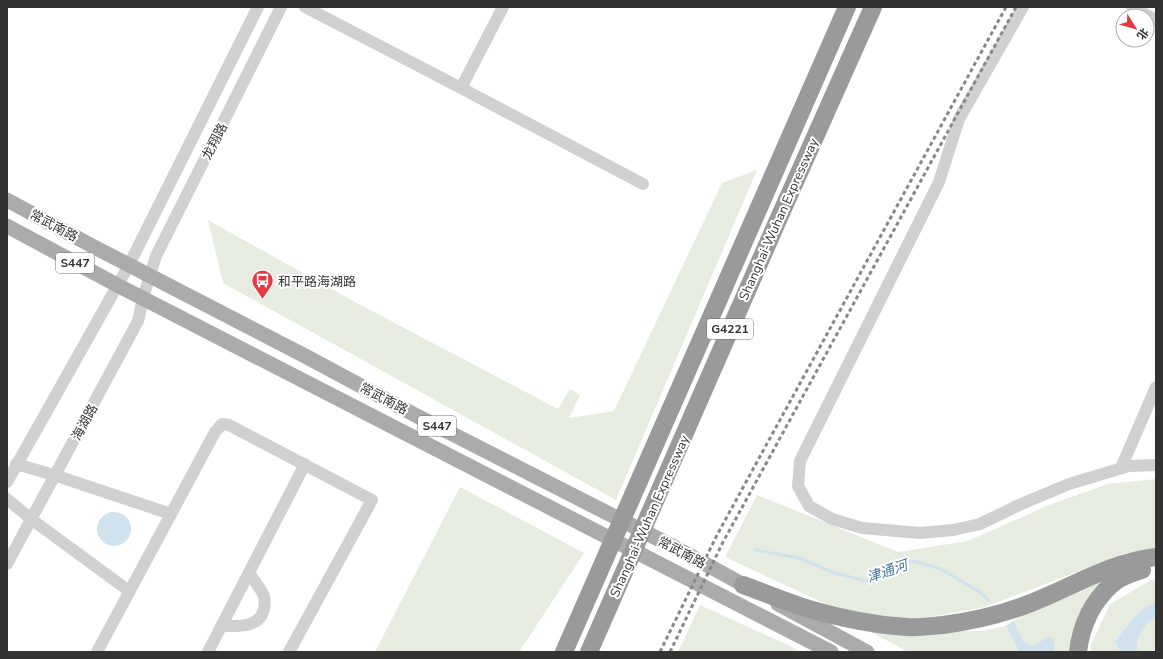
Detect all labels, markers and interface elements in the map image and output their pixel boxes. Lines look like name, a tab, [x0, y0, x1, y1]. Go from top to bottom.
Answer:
north arrow	[1115, 8, 1155, 48]
text: 北	[1133, 25, 1152, 43]
street label: 龙翔路	[198, 120, 232, 163]
street label: Shanghai-Wuhan Expressway	[735, 135, 823, 303]
street label: 常武南路	[26, 206, 81, 246]
road number: S447	[56, 253, 94, 273]
bus stop icon: 和平路海湖路	[250, 268, 276, 301]
place label: 和平路海湖路	[278, 273, 356, 291]
road number: G4221	[707, 319, 753, 339]
street label: 常武南路	[356, 379, 411, 419]
street label: 海湖路	[68, 401, 102, 444]
road number: S447	[418, 416, 456, 436]
street label: Shanghai-Wuhan Expressway	[606, 432, 694, 600]
street label: 常武南路	[654, 533, 709, 573]
water label: 津通河	[864, 555, 913, 587]

